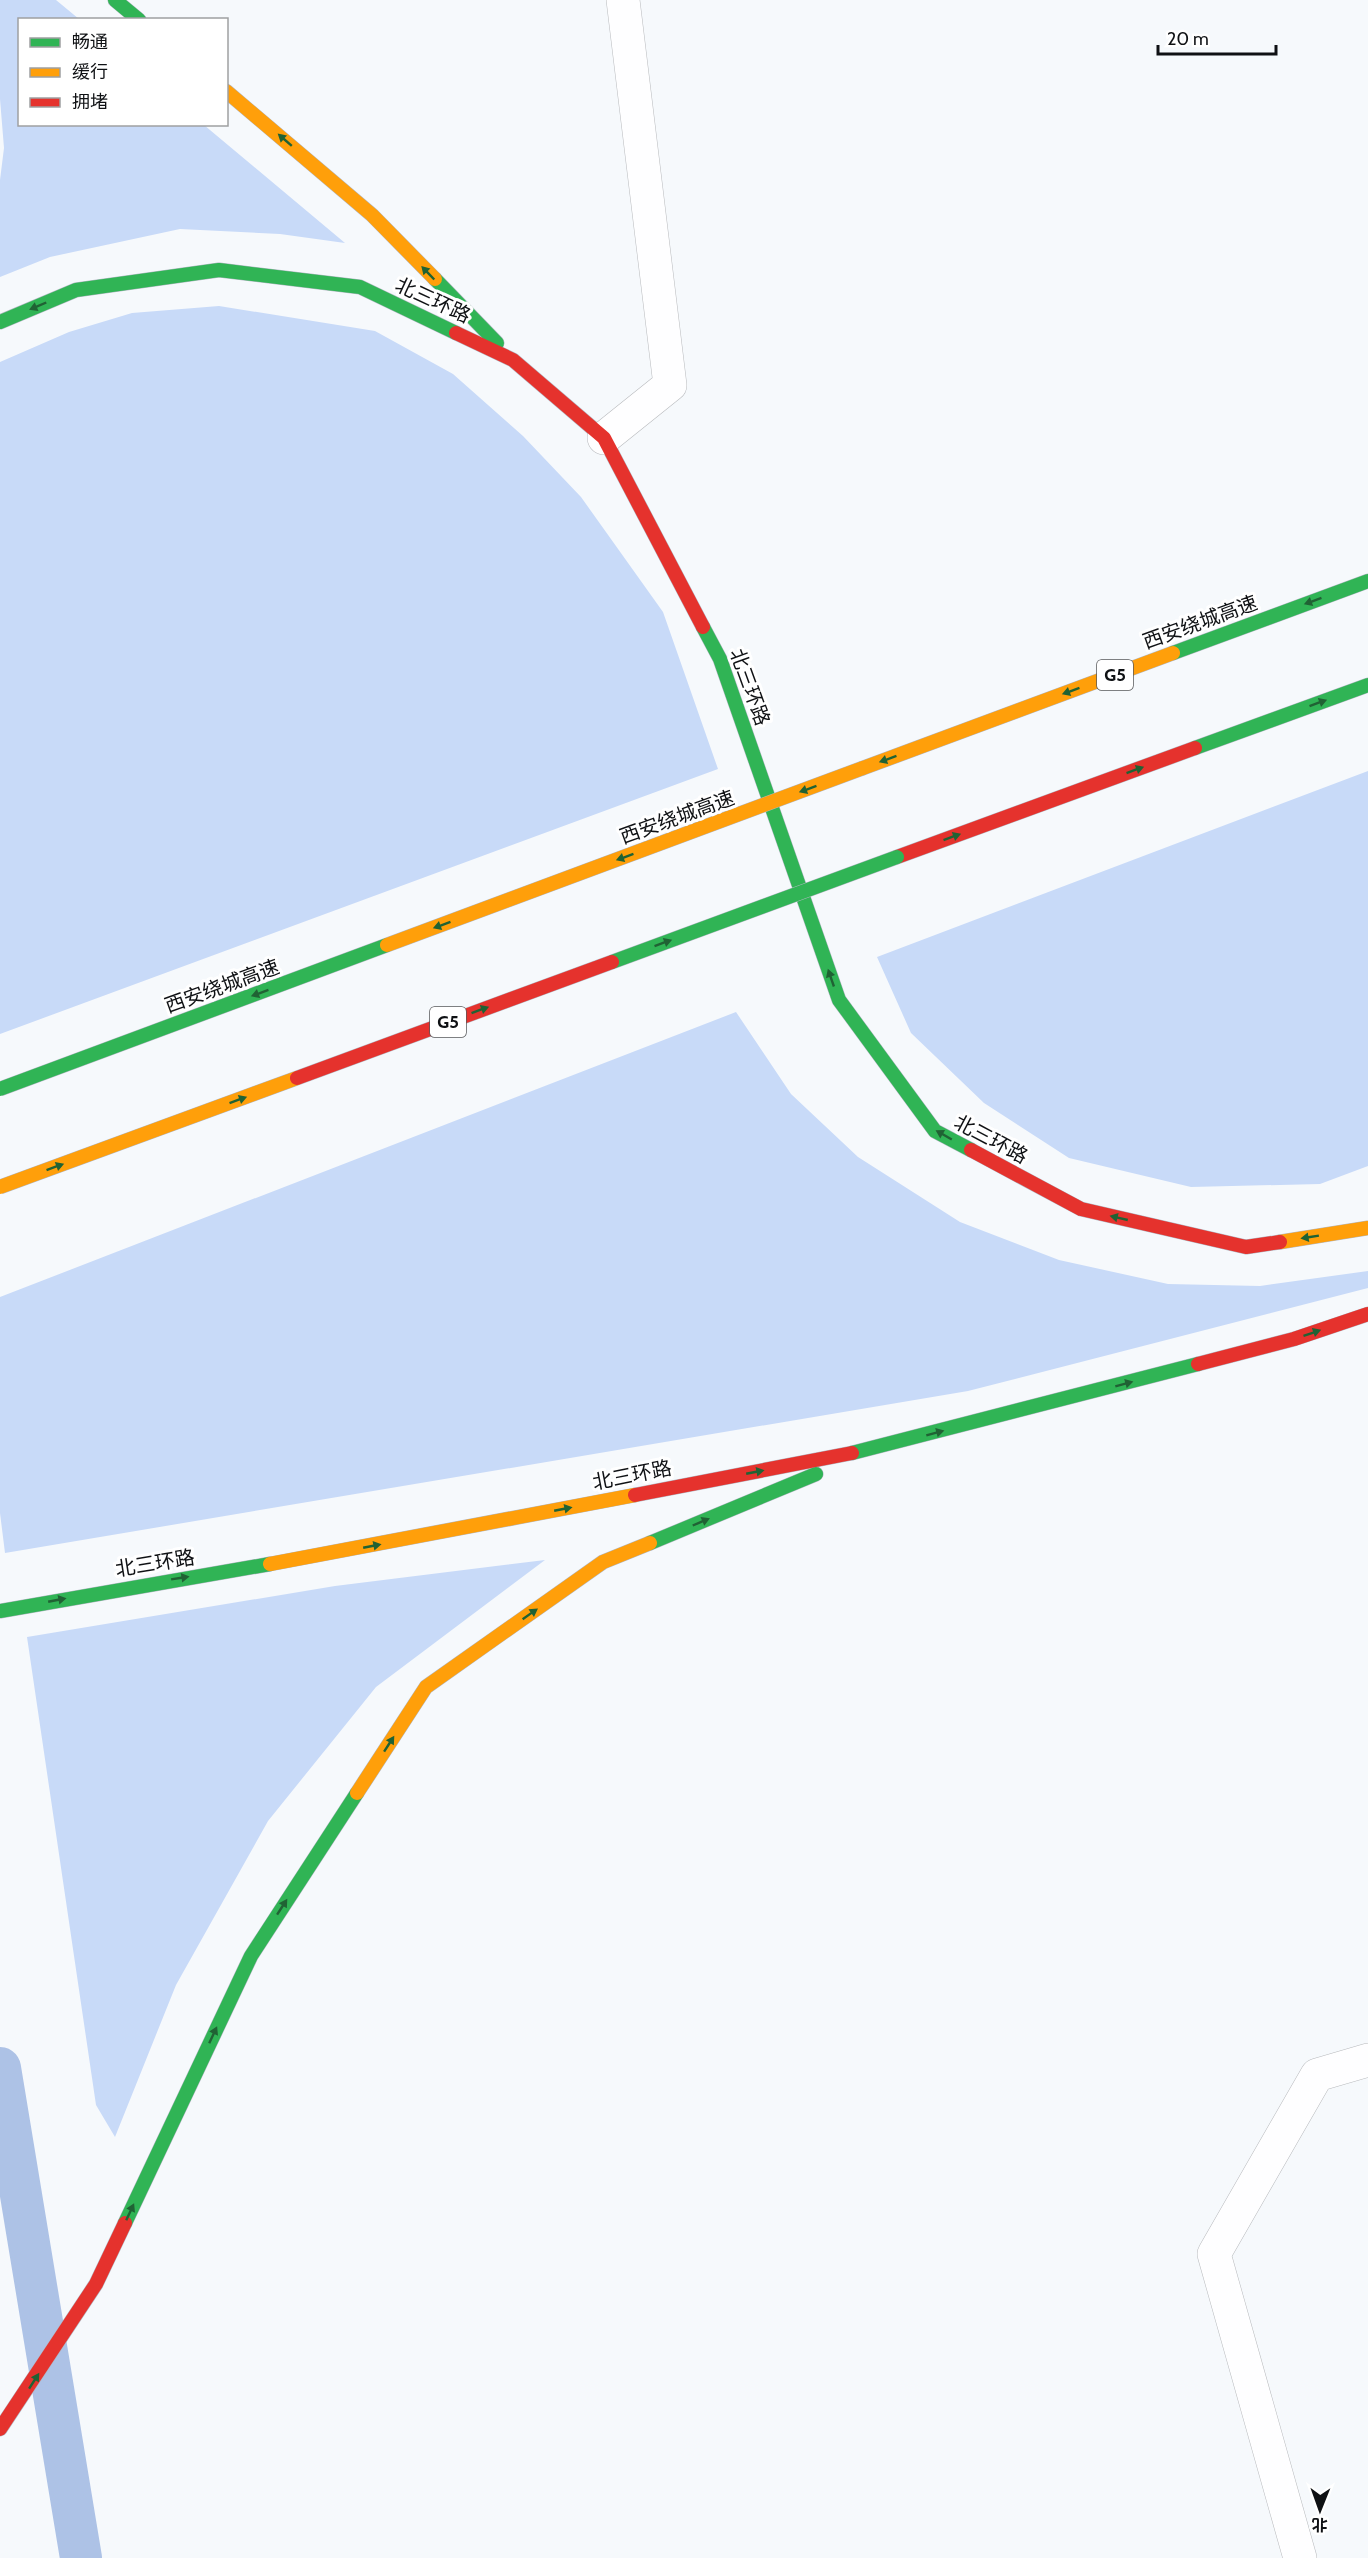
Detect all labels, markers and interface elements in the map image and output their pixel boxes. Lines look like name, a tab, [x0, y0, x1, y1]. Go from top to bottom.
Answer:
legend	[18, 18, 228, 126]
scale bar	[1158, 18, 1276, 56]
text: 20 m	[1167, 28, 1209, 50]
text: 畅通	[72, 31, 108, 53]
text: 缓行	[72, 61, 108, 83]
text: 拥堵	[72, 91, 108, 113]
one-way arrow	[277, 134, 293, 147]
one-way arrow	[422, 266, 436, 280]
street label: 北三环路	[392, 272, 474, 328]
one-way arrow	[29, 302, 47, 311]
street label: 西安绕城高速	[1140, 590, 1260, 654]
one-way arrow	[1304, 597, 1322, 607]
street label: 北三环路	[725, 645, 775, 729]
road number: G5	[1097, 660, 1133, 690]
one-way arrow	[1062, 687, 1080, 696]
one-way arrow	[1309, 698, 1327, 707]
one-way arrow	[879, 754, 897, 764]
one-way arrow	[1126, 764, 1144, 774]
one-way arrow	[799, 784, 817, 794]
street label: 西安绕城高速	[617, 785, 737, 849]
one-way arrow	[943, 831, 961, 841]
one-way arrow	[616, 852, 634, 862]
one-way arrow	[433, 920, 451, 930]
one-way arrow	[654, 938, 672, 947]
street label: 西安绕城高速	[162, 954, 282, 1018]
one-way arrow	[826, 969, 836, 987]
one-way arrow	[251, 988, 269, 998]
one-way arrow	[471, 1005, 489, 1015]
road number: G5	[430, 1007, 466, 1037]
one-way arrow	[229, 1094, 247, 1104]
street label: 北三环路	[950, 1110, 1032, 1168]
one-way arrow	[935, 1130, 952, 1140]
one-way arrow	[46, 1162, 64, 1171]
one-way arrow	[1110, 1212, 1128, 1222]
one-way arrow	[1301, 1232, 1320, 1241]
one-way arrow	[1303, 1328, 1321, 1338]
one-way arrow	[1115, 1378, 1133, 1388]
one-way arrow	[926, 1428, 944, 1437]
street label: 北三环路	[590, 1456, 674, 1494]
one-way arrow	[746, 1467, 765, 1476]
one-way arrow	[554, 1504, 573, 1513]
one-way arrow	[692, 1517, 710, 1527]
one-way arrow	[363, 1541, 382, 1550]
street label: 北三环路	[114, 1545, 196, 1581]
one-way arrow	[170, 1574, 189, 1583]
one-way arrow	[48, 1595, 67, 1604]
one-way arrow	[522, 1609, 538, 1620]
one-way arrow	[383, 1736, 394, 1752]
one-way arrow	[277, 1899, 288, 1916]
one-way arrow	[209, 2027, 218, 2044]
one-way arrow	[125, 2203, 134, 2220]
one-way arrow	[28, 2373, 39, 2389]
north arrow	[1290, 2480, 1350, 2540]
text: 北	[1312, 2515, 1328, 2534]

